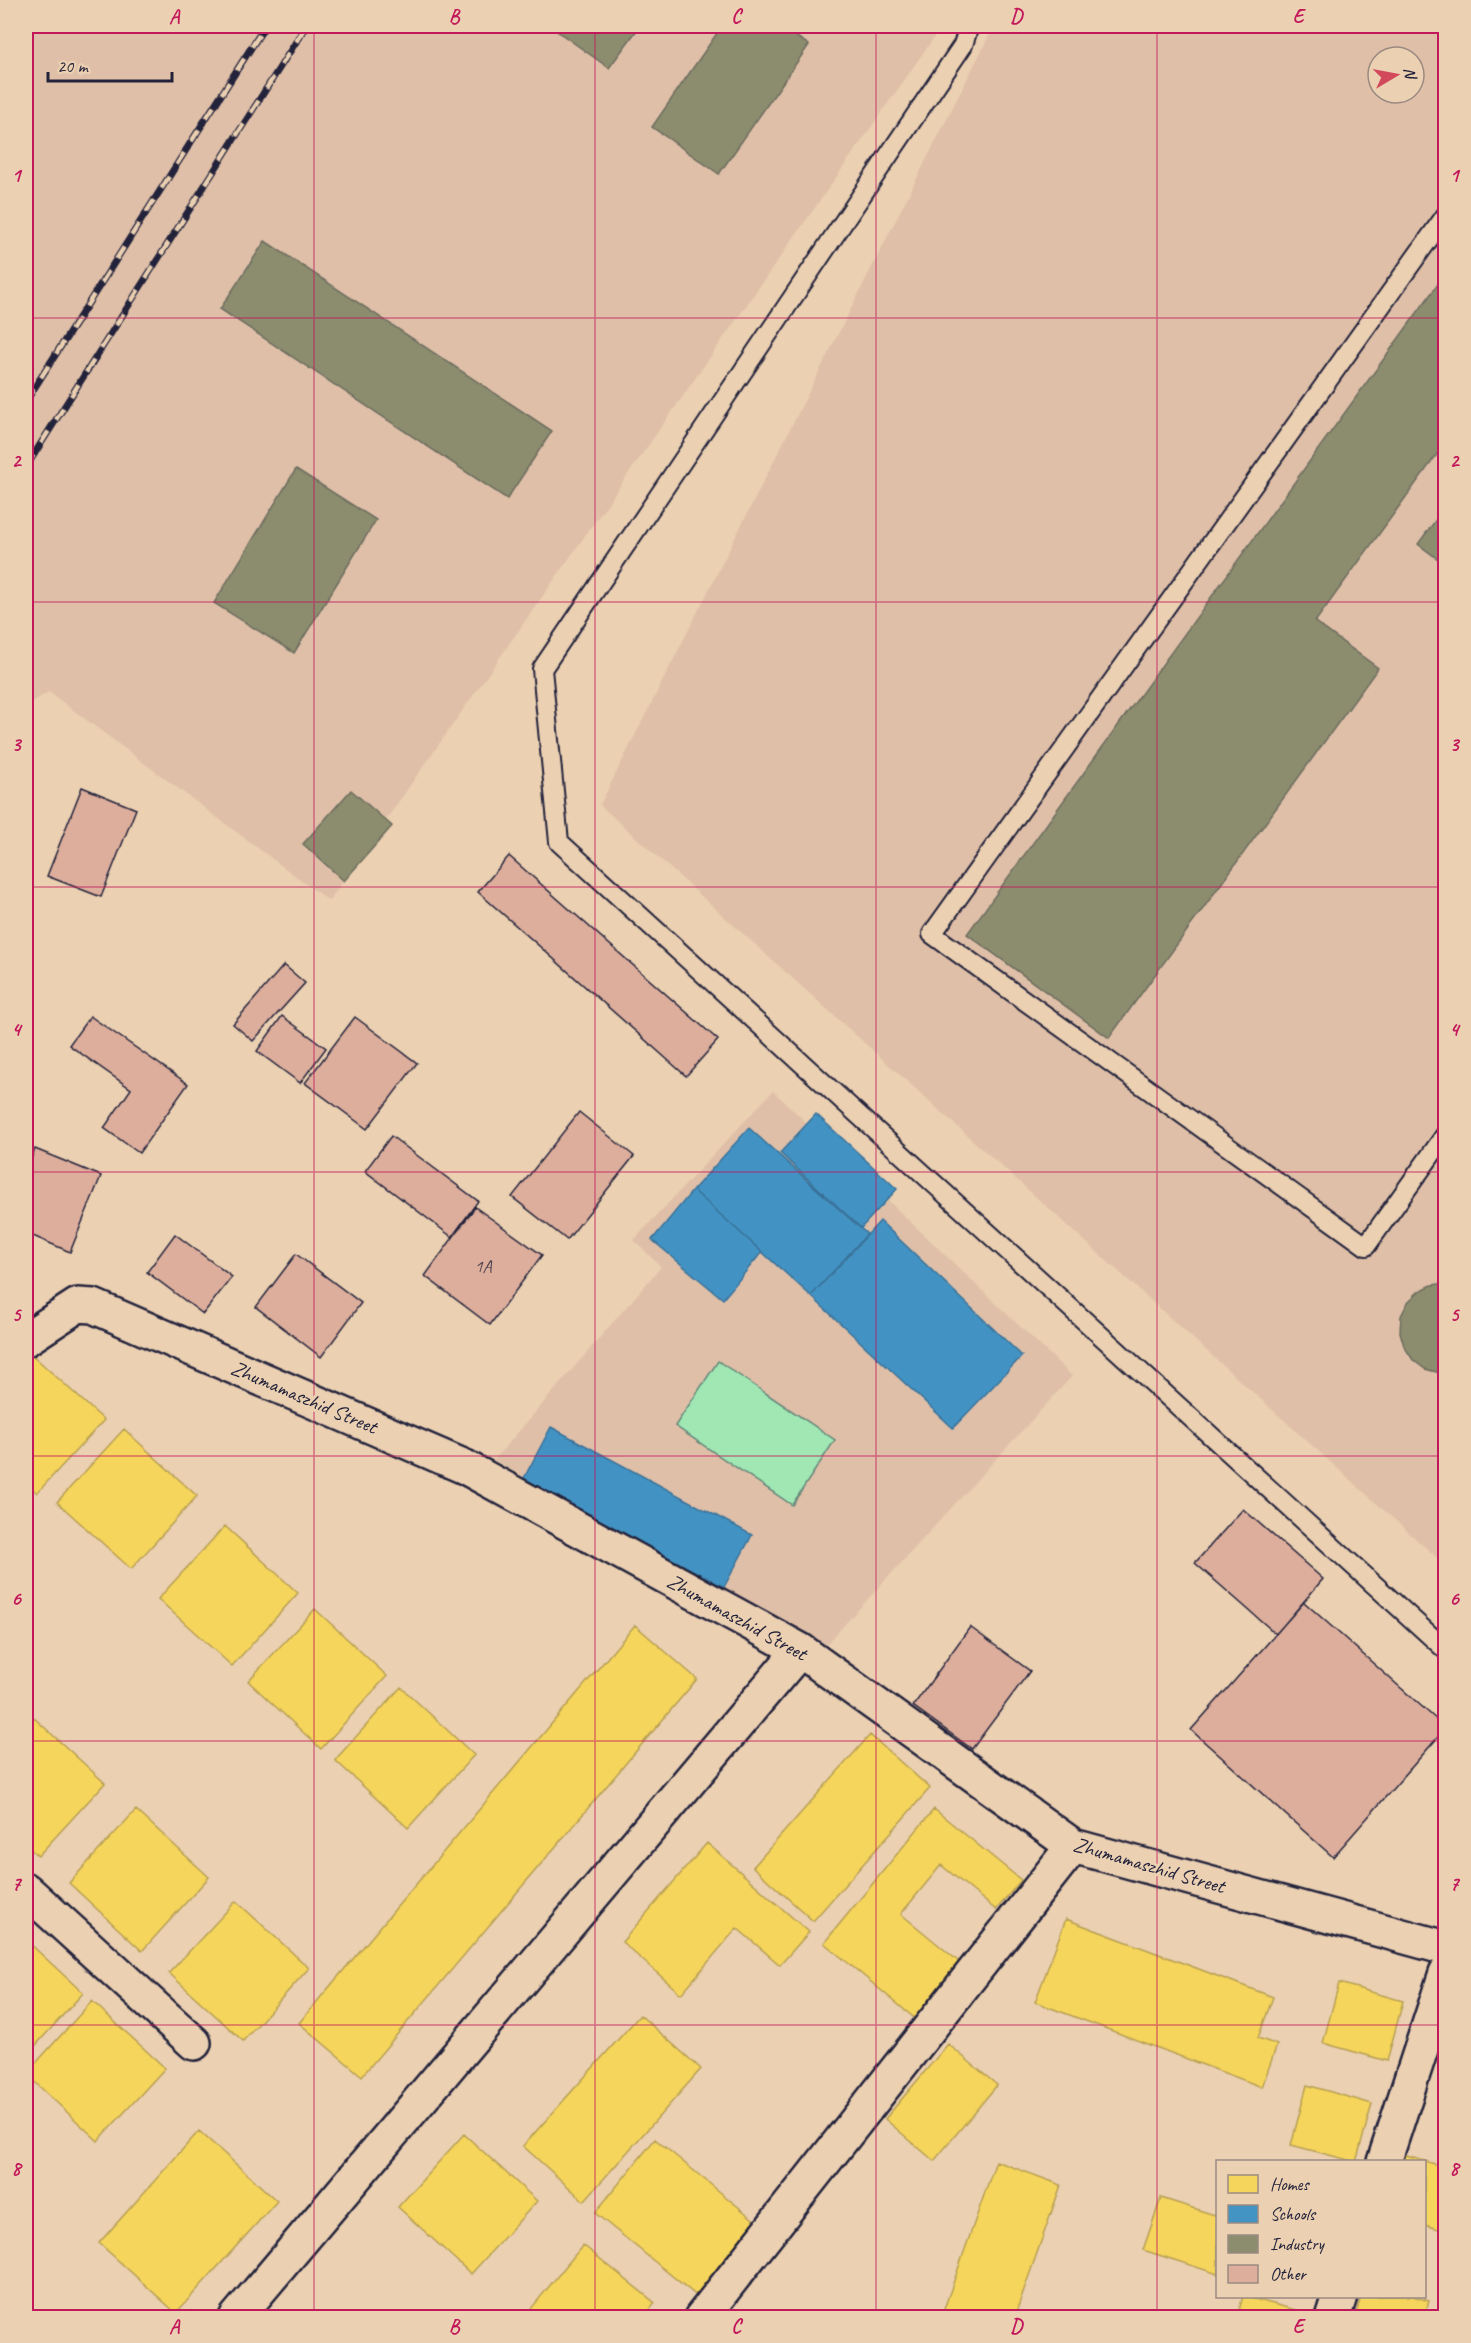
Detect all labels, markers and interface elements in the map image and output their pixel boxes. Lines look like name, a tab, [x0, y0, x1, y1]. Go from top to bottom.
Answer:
text: A	[169, 4, 181, 29]
text: B	[449, 4, 461, 29]
text: C	[731, 4, 743, 29]
text: D	[1010, 4, 1024, 29]
text: E	[1293, 4, 1307, 29]
scale bar	[48, 45, 172, 83]
north arrow	[1366, 45, 1426, 105]
text: 20 m	[57, 55, 90, 77]
text: N	[1399, 66, 1421, 82]
text: 1	[12, 163, 23, 188]
text: 1	[1450, 163, 1461, 188]
text: 2	[12, 448, 23, 473]
text: 2	[1450, 448, 1461, 473]
text: 3	[12, 732, 23, 757]
text: 3	[1450, 732, 1461, 757]
text: 4	[12, 1017, 24, 1042]
text: 4	[1450, 1017, 1462, 1042]
house number: 1A	[474, 1255, 493, 1277]
text: 5	[12, 1302, 23, 1327]
text: 5	[1450, 1302, 1461, 1327]
street label: Zhumamaszhid Street	[227, 1355, 383, 1440]
street label: Zhumamaszhid Street	[662, 1568, 813, 1667]
text: 6	[11, 1586, 22, 1611]
text: 6	[1449, 1586, 1460, 1611]
street label: Zhumamaszhid Street	[1070, 1831, 1230, 1900]
text: 7	[12, 1871, 23, 1896]
text: 7	[1450, 1871, 1461, 1896]
text: 8	[12, 2156, 24, 2181]
text: 8	[1450, 2156, 1462, 2181]
legend	[1216, 2160, 1426, 2298]
text: Homes	[1270, 2173, 1310, 2195]
text: Schools	[1270, 2203, 1317, 2225]
text: Industry	[1270, 2233, 1325, 2255]
text: Other	[1270, 2263, 1307, 2285]
text: A	[169, 2314, 181, 2339]
text: B	[449, 2314, 461, 2339]
text: C	[731, 2314, 743, 2339]
text: D	[1010, 2314, 1024, 2339]
text: E	[1293, 2314, 1307, 2339]

